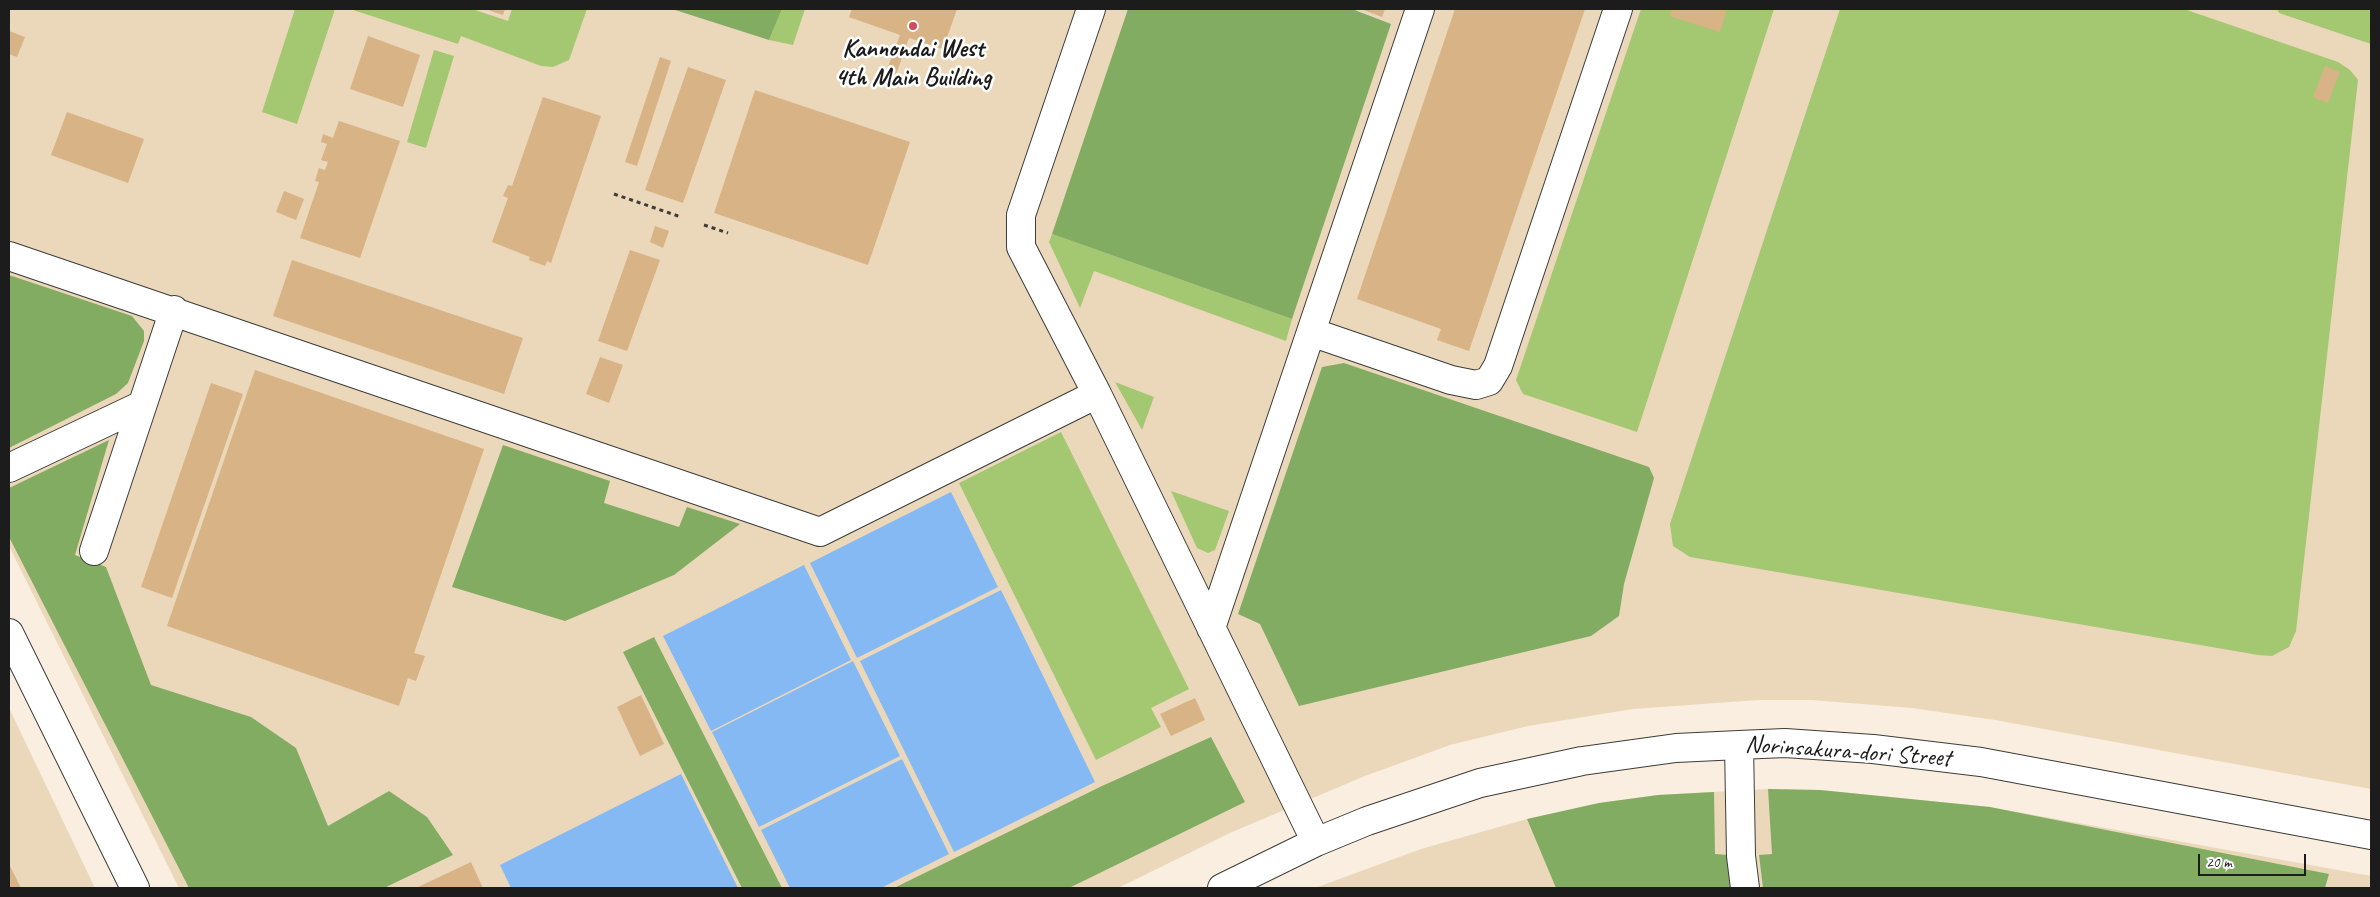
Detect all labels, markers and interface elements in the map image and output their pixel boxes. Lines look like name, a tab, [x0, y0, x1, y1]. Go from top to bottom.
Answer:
marker: Kannondai West 4th Main Building	[907, 20, 919, 32]
place label: Kannondai West 4th Main Building	[835, 34, 991, 93]
street label: Norinsakura-dori Street	[1744, 730, 1952, 774]
scale bar	[2200, 844, 2308, 876]
text: 20 m	[2206, 853, 2232, 872]

